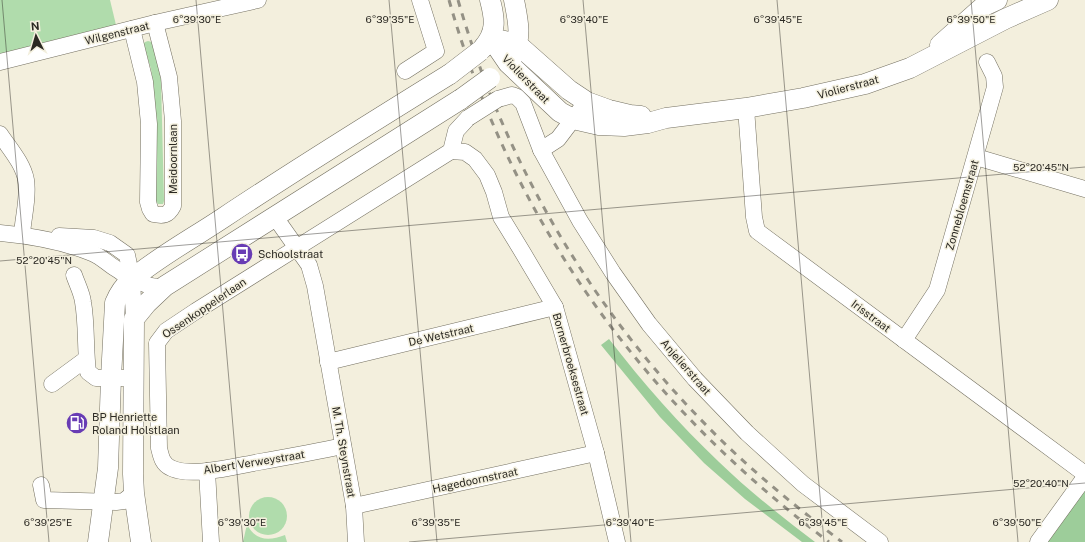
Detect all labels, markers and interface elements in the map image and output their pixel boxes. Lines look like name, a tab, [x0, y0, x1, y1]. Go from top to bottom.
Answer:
text: 6°39'30"E	[173, 13, 221, 25]
text: 6°39'35"E	[366, 13, 414, 25]
text: 6°39'40"E	[560, 13, 608, 25]
text: 6°39'45"E	[754, 13, 802, 25]
text: 6°39'50"E	[947, 13, 995, 25]
north arrow	[16, 16, 56, 56]
street label: Wilgenstraat	[84, 19, 150, 47]
text: N	[30, 20, 40, 32]
street label: Violierstraat	[500, 52, 552, 106]
street label: Violierstraat	[816, 73, 880, 101]
street label: Meidoornlaan	[167, 124, 179, 194]
street label: Zonnebloemstraat	[943, 158, 981, 252]
text: 52°20'45"N	[1013, 161, 1069, 173]
bus stop icon: Schoolstraat	[229, 241, 255, 267]
place label: Schoolstraat	[258, 248, 323, 260]
text: 52°20'45"N	[16, 254, 72, 266]
street label: Ossenkoppelerlaan	[160, 275, 248, 341]
street label: Irisstraat	[849, 297, 893, 335]
street label: Bornerbroeksestraat	[551, 311, 591, 417]
street label: De Wetstraat	[407, 322, 475, 348]
street label: Anjelierstraat	[659, 337, 713, 397]
street label: M. Th. Steynstraat	[330, 405, 358, 499]
fuel station icon: BP Henriette Roland Holstlaan	[64, 410, 90, 436]
place label: BP Henriette Roland Holstlaan	[92, 411, 180, 436]
street label: Albert Verweystraat	[202, 448, 306, 476]
street label: Hagedoornstraat	[431, 465, 519, 495]
text: 52°20'40"N	[1013, 477, 1069, 489]
text: 6°39'25"E	[24, 516, 72, 528]
text: 6°39'30"E	[218, 516, 266, 528]
text: 6°39'35"E	[412, 516, 460, 528]
text: 6°39'40"E	[606, 516, 654, 528]
text: 6°39'45"E	[799, 516, 847, 528]
text: 6°39'50"E	[993, 516, 1041, 528]

